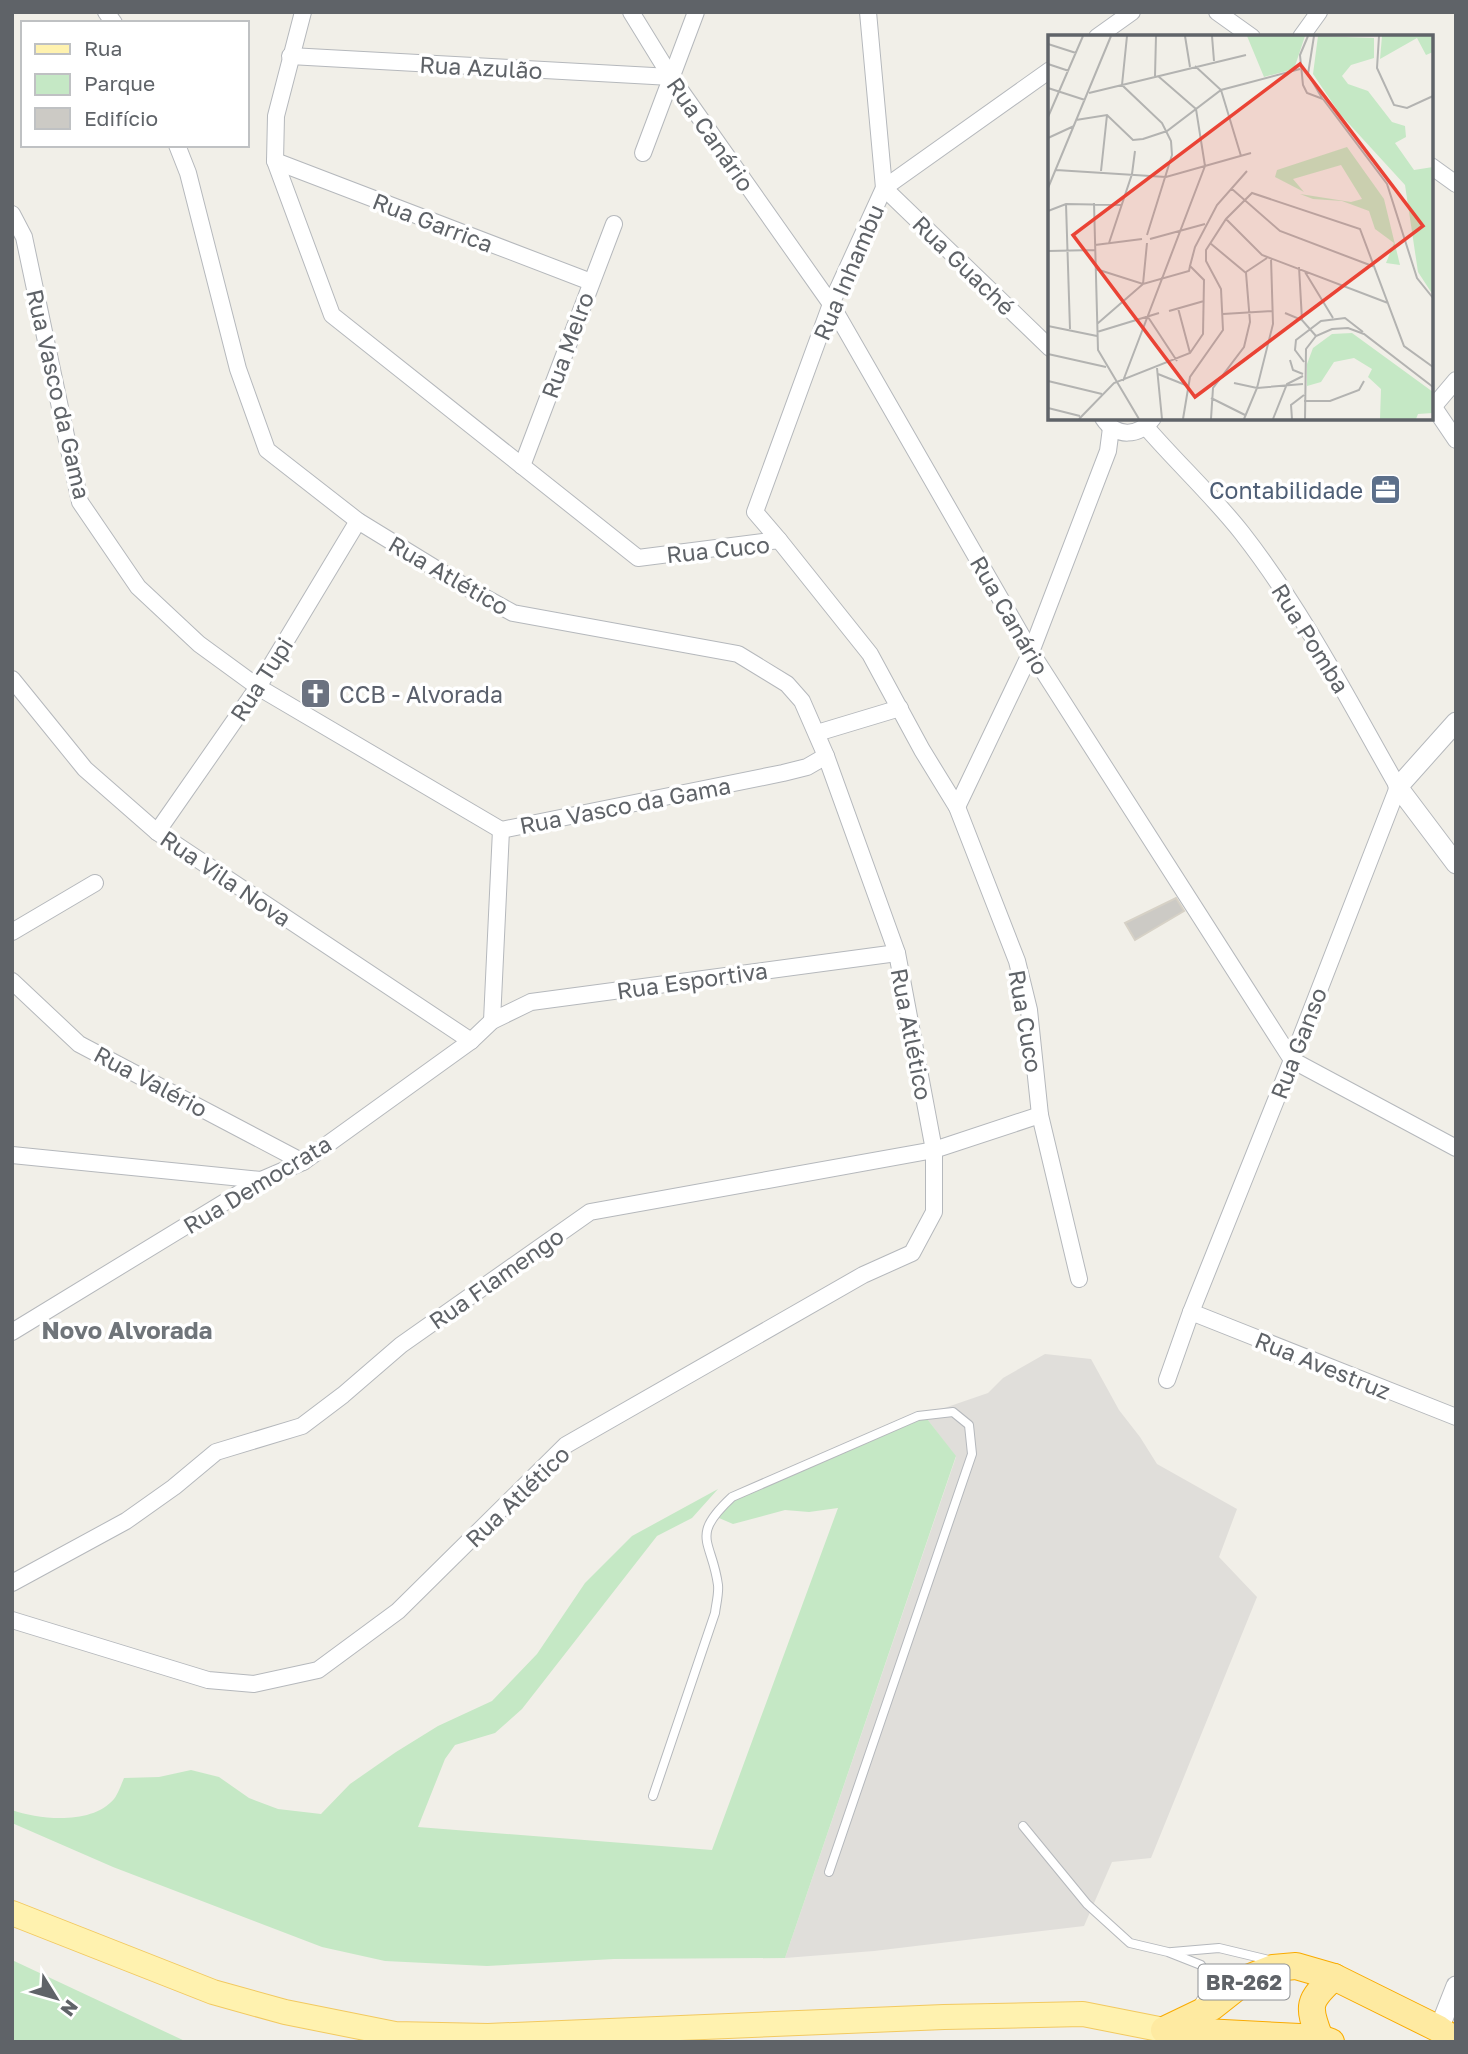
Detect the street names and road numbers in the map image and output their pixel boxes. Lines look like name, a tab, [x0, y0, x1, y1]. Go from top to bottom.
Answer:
street label: Rua Azulão	[419, 50, 543, 84]
street label: Rua Canário	[662, 72, 760, 196]
street label: Rua Garrica	[369, 186, 497, 258]
street label: Rua Inhambu	[807, 200, 889, 344]
street label: Rua Guaché	[907, 209, 1021, 321]
street label: Rua Vasco da Gama	[21, 286, 97, 502]
street label: Rua Melro	[535, 288, 599, 402]
street label: Rua Atlético	[384, 529, 514, 621]
street label: Rua Cuco	[665, 530, 771, 568]
street label: Rua Canário	[965, 551, 1055, 679]
street label: Rua Pomba	[1266, 578, 1356, 698]
street label: Rua Tupi	[224, 632, 298, 726]
street label: Rua Vasco da Gama	[517, 771, 733, 839]
street label: Rua Vila Nova	[155, 824, 297, 932]
street label: Rua Esportiva	[615, 956, 769, 1004]
street label: Rua Atlético	[886, 966, 938, 1102]
street label: Rua Cuco	[1003, 967, 1049, 1075]
street label: Rua Ganso	[1264, 983, 1332, 1103]
street label: Rua Valério	[90, 1039, 212, 1123]
street label: Rua Democrata	[178, 1129, 336, 1239]
street label: Rua Flamengo	[423, 1221, 569, 1335]
street label: Rua Avestruz	[1251, 1325, 1395, 1405]
street label: Rua Atlético	[459, 1439, 575, 1553]
road number: BR-262	[1198, 1965, 1290, 2000]

